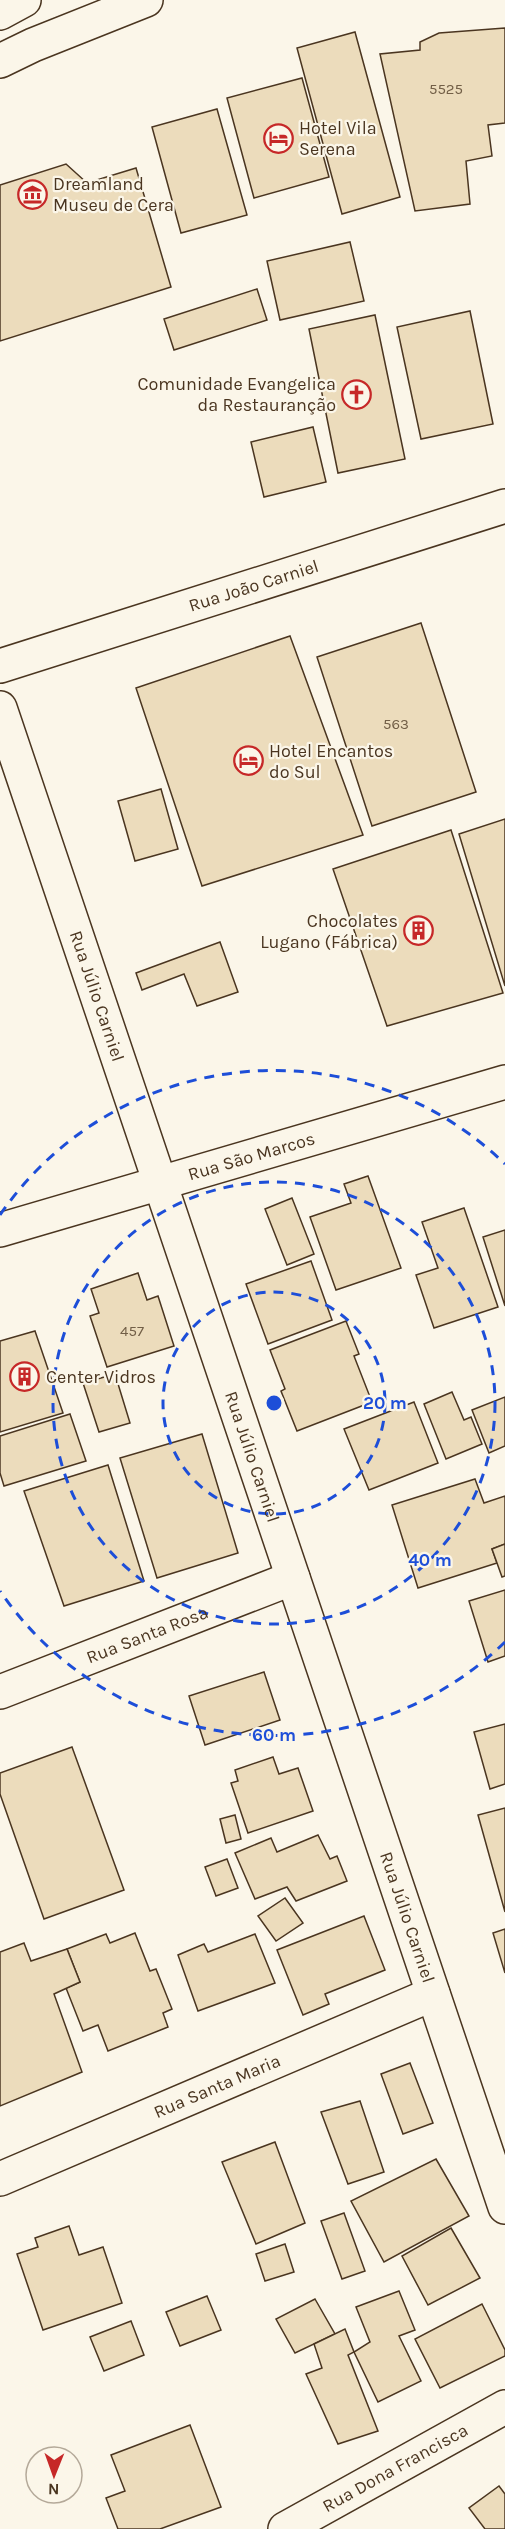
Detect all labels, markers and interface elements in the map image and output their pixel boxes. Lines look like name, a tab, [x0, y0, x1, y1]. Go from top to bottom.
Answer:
house number: 5525	[429, 80, 463, 98]
place label: Hotel Vila Serena	[299, 117, 377, 160]
hotel icon: Hotel Vila Serena	[262, 122, 294, 154]
place label: Dreamland Museu de Cera	[53, 173, 174, 216]
museum icon: Dreamland Museu de Cera	[16, 178, 48, 210]
place label: Comunidade Evangelica da Restauranção	[137, 373, 336, 416]
church icon: Comunidade Evangelica da Restauranção	[341, 378, 373, 410]
street label: Rua João Carniel	[186, 555, 321, 617]
house number: 563	[383, 715, 409, 733]
place label: Hotel Encantos do Sul	[269, 740, 393, 783]
hotel icon: Hotel Encantos do Sul	[232, 745, 264, 777]
place label: Chocolates Lugano (Fábrica)	[260, 910, 398, 953]
building icon: Chocolates Lugano (Fábrica)	[403, 915, 435, 947]
street label: Rua Júlio Carniel	[65, 928, 129, 1064]
street label: Rua São Marcos	[185, 1127, 318, 1185]
house number: 457	[120, 1322, 144, 1340]
building icon: Center Vidros	[9, 1361, 41, 1393]
place label: Center Vidros	[46, 1366, 156, 1388]
street label: Rua Júlio Carniel	[220, 1388, 284, 1525]
text: 20 m	[363, 1392, 407, 1414]
centre of rings	[264, 1393, 284, 1413]
text: 40 m	[408, 1549, 452, 1571]
street label: Rua Santa Rosa	[83, 1601, 211, 1668]
text: 60 m	[252, 1724, 296, 1746]
street label: Rua Júlio Carniel	[375, 1849, 440, 1986]
street label: Rua Santa Maria	[150, 2049, 284, 2123]
street label: Rua Dona Francisca	[319, 2419, 472, 2517]
north arrow	[24, 2445, 84, 2505]
text: N	[48, 2480, 60, 2499]

